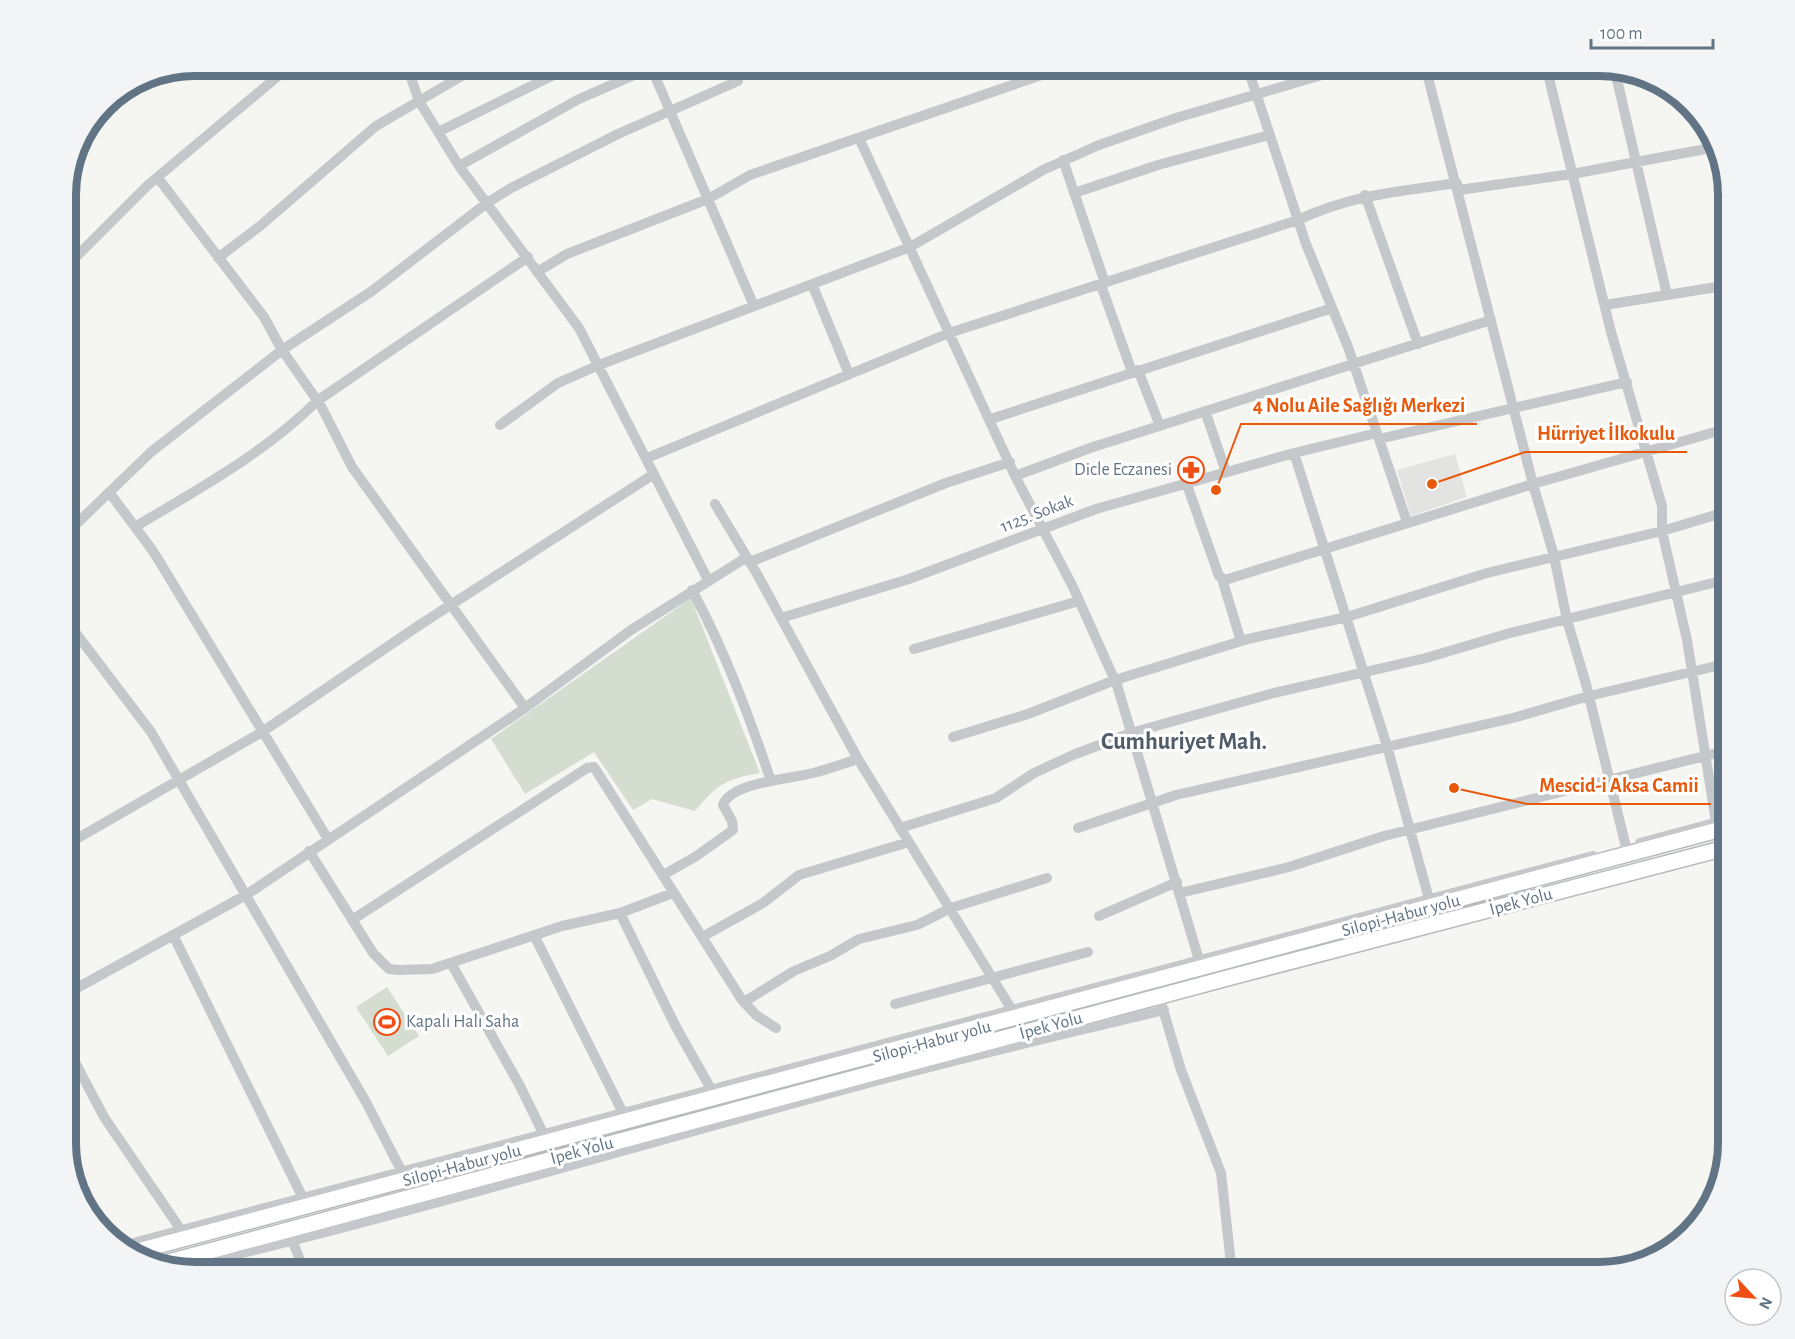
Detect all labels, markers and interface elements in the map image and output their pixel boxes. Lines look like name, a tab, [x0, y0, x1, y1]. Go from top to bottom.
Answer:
scale bar	[1591, 12, 1712, 50]
text: 100 m	[1600, 25, 1643, 43]
callout: 4 Nolu Aile Sağlığı Merkezi	[1241, 386, 1477, 424]
text: 4 Nolu Aile Sağlığı Merkezi	[1253, 396, 1465, 416]
callout: Hürriyet İlkokulu	[1525, 414, 1687, 452]
text: Hürriyet İlkokulu	[1537, 422, 1676, 444]
pharmacy icon: Dicle Eczanesi	[1176, 455, 1206, 485]
place label: Dicle Eczanesi	[1074, 461, 1172, 479]
street label: 1125. Sokak	[998, 492, 1077, 536]
district label: Cumhuriyet Mah.	[1101, 730, 1267, 754]
callout: Mescid-i Aksa Camii	[1527, 766, 1711, 804]
text: Mescid-i Aksa Camii	[1539, 776, 1699, 796]
street label: İpek Yolu	[1487, 883, 1554, 919]
street label: Silopi-Habur yolu	[1340, 892, 1462, 940]
sports icon: Kapalı Halı Saha	[372, 1007, 402, 1037]
street label: İpek Yolu	[1017, 1007, 1084, 1043]
place label: Kapalı Halı Saha	[406, 1013, 519, 1031]
street label: Silopi-Habur yolu	[871, 1018, 993, 1066]
street label: İpek Yolu	[548, 1132, 615, 1168]
street label: Silopi-Habur yolu	[401, 1142, 523, 1190]
north arrow	[1723, 1267, 1783, 1327]
text: N	[1756, 1295, 1775, 1312]

